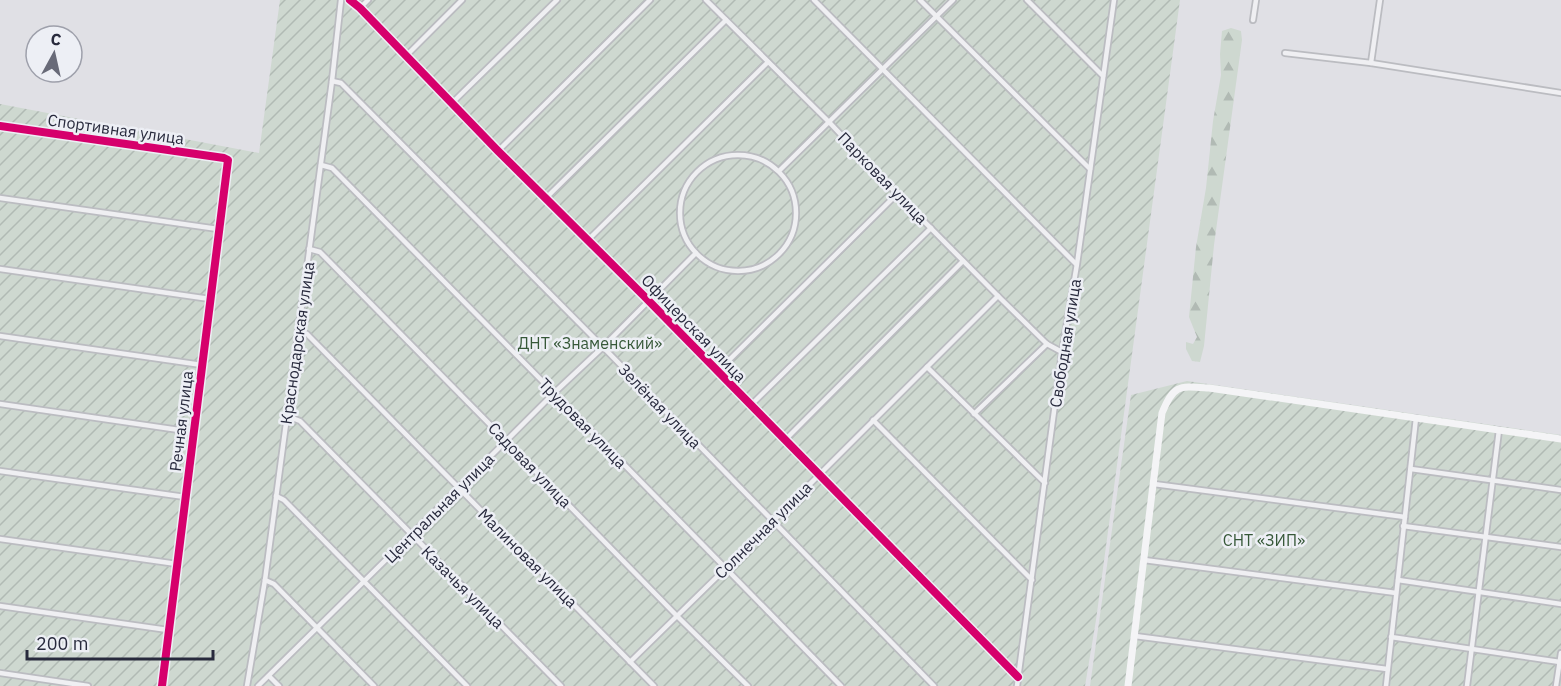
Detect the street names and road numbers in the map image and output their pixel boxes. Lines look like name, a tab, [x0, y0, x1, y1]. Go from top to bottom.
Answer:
street label: Спортивная улица	[46, 110, 186, 149]
street label: Парковая улица	[834, 128, 932, 229]
street label: Краснодарская улица	[276, 260, 318, 426]
street label: Офицерская улица	[637, 270, 751, 386]
street label: Свободная улица	[1045, 277, 1085, 409]
street label: Зелёная улица	[614, 359, 706, 453]
street label: Речная улица	[165, 369, 197, 473]
street label: Трудовая улица	[535, 374, 631, 473]
street label: Садовая улица	[484, 418, 576, 512]
street label: Центральная улица	[380, 449, 498, 567]
street label: Солнечная улица	[710, 477, 816, 583]
street label: Малиновая улица	[474, 504, 582, 612]
street label: Казачья улица	[417, 541, 509, 633]

